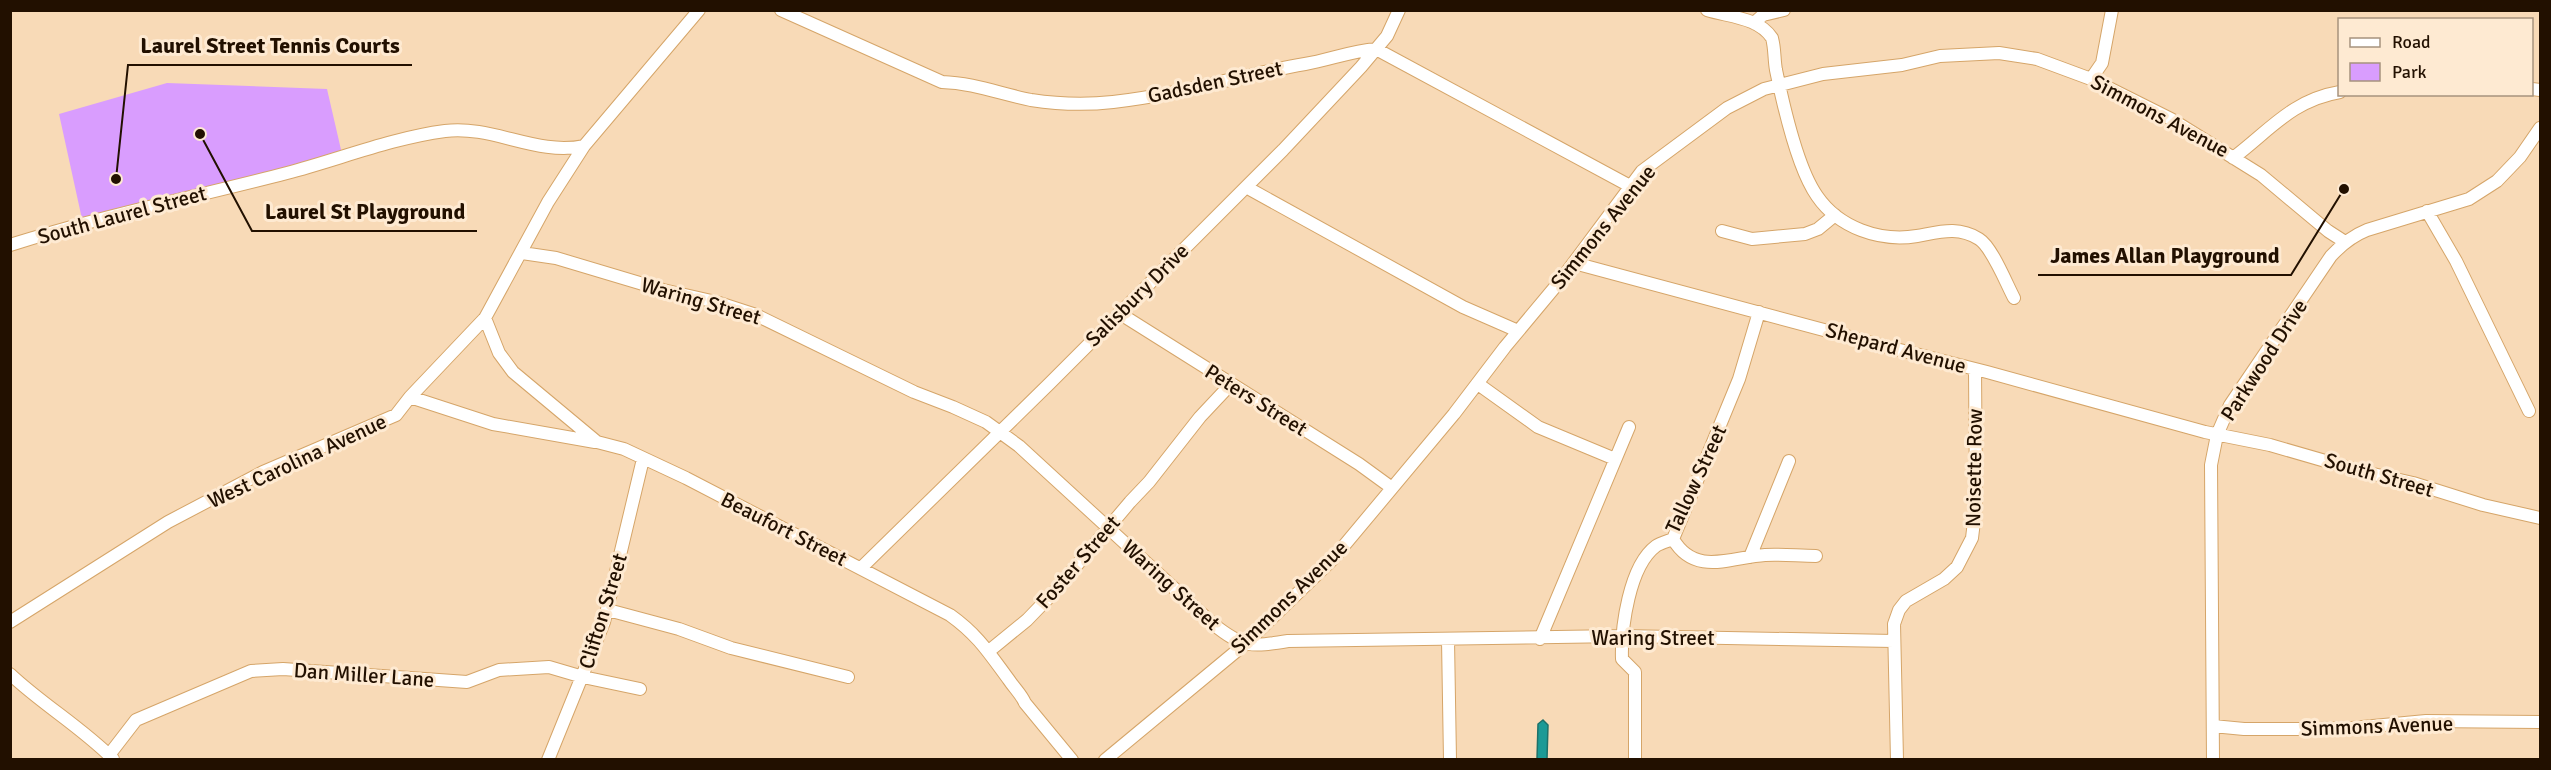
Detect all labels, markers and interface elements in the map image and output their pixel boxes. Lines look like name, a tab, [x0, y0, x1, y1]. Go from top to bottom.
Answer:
legend	[2338, 18, 2533, 96]
callout: Laurel Street Tennis Courts	[128, 25, 412, 65]
text: Road	[2392, 31, 2431, 53]
text: Laurel Street Tennis Courts	[140, 32, 400, 59]
street label: Gadsden Street	[1145, 55, 1285, 109]
text: Park	[2392, 61, 2427, 83]
street label: Simmons Avenue	[2086, 69, 2234, 163]
street label: Simmons Avenue	[1545, 159, 1661, 295]
street label: South Laurel Street	[35, 180, 209, 250]
callout: Laurel St Playground	[252, 191, 477, 231]
text: Laurel St Playground	[265, 198, 465, 225]
callout: James Allan Playground	[2038, 235, 2291, 275]
street label: Salisbury Drive	[1080, 238, 1194, 352]
text: James Allan Playground	[2050, 242, 2280, 269]
street label: Waring Street	[638, 271, 764, 331]
street label: Parkwood Drive	[2215, 294, 2313, 426]
street label: Shepard Avenue	[1823, 317, 1969, 379]
street label: Peters Street	[1200, 358, 1312, 442]
street label: West Carolina Avenue	[203, 408, 391, 514]
street label: Noisette Row	[1960, 409, 1988, 527]
street label: Tallow Street	[1660, 421, 1732, 537]
street label: South Street	[2321, 447, 2437, 503]
street label: Beaufort Street	[717, 486, 851, 572]
street label: Foster Street	[1030, 510, 1126, 614]
street label: Waring Street	[1116, 534, 1226, 636]
street label: Simmons Avenue	[1225, 535, 1353, 659]
street label: Clifton Street	[573, 550, 633, 672]
street label: Waring Street	[1591, 625, 1715, 651]
street label: Dan Miller Lane	[293, 657, 435, 693]
street label: Simmons Avenue	[2300, 710, 2454, 742]

